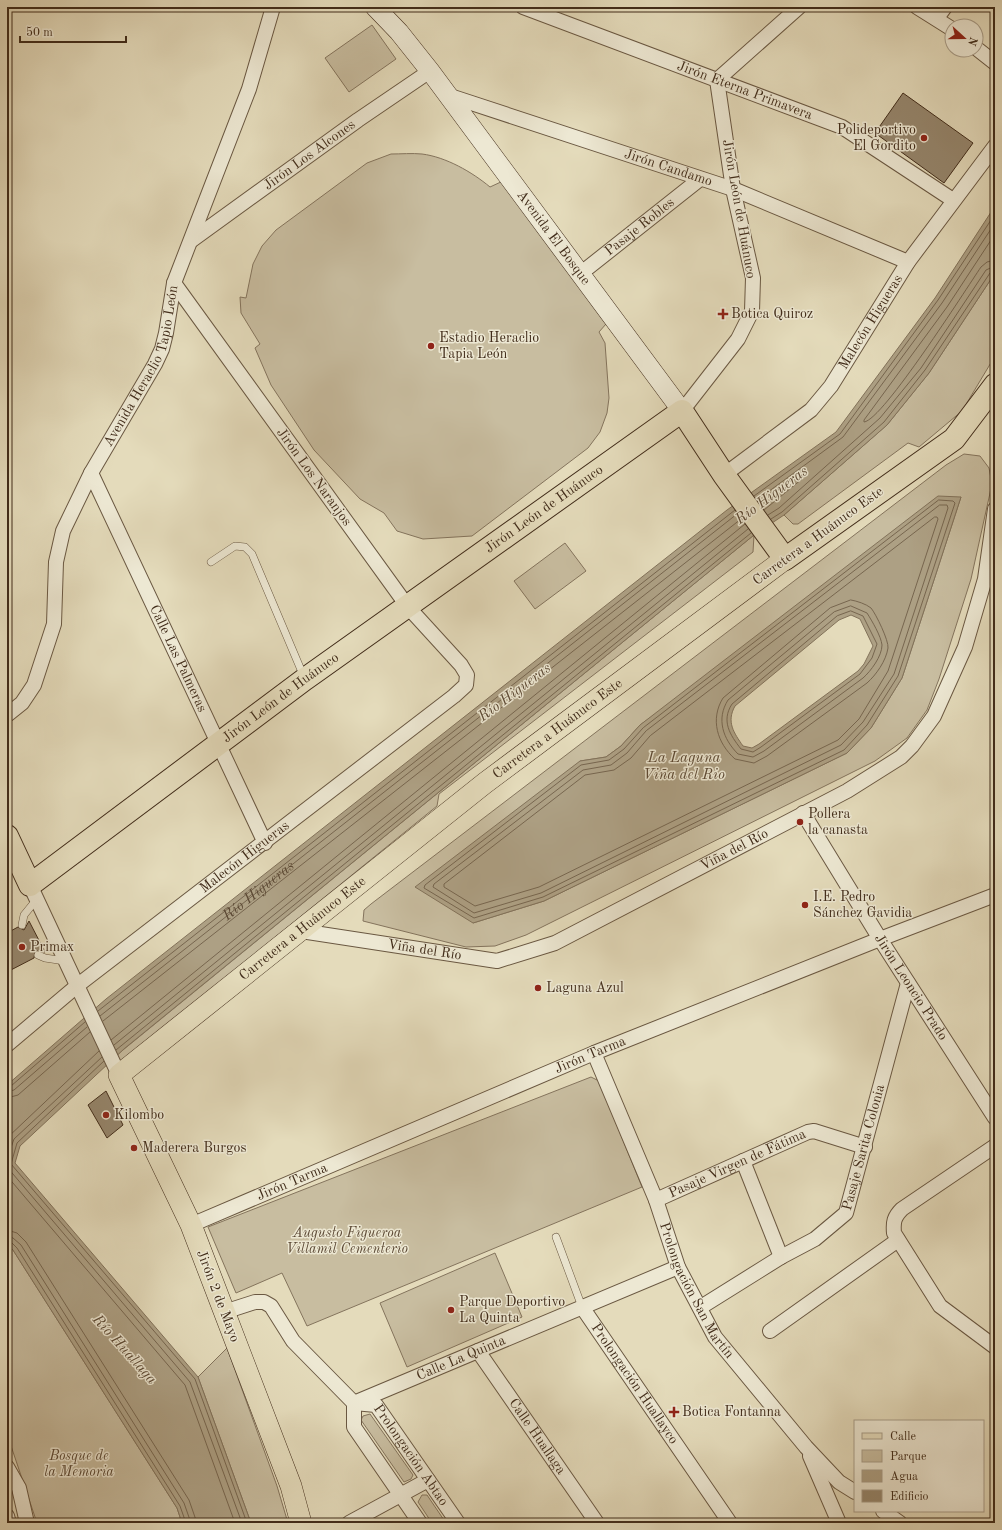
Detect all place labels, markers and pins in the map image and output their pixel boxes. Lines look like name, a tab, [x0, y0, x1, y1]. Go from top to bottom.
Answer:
place label: Polideportivo El Gordito	[837, 123, 916, 153]
marker: Polideportivo El Gordito	[919, 133, 929, 143]
place label: Botica Quiroz	[731, 307, 813, 321]
marker: Botica Quiroz	[718, 309, 728, 319]
place label: Estadio Heraclio Tapia León	[439, 331, 539, 361]
marker: Estadio Heraclio Tapia León	[426, 341, 436, 351]
place label: Pollera la canasta	[808, 807, 868, 837]
marker: Pollera la canasta	[795, 817, 805, 827]
place label: I.E. Pedro Sánchez Gavidia	[813, 890, 912, 920]
marker: I.E. Pedro Sánchez Gavidia	[800, 900, 810, 910]
place label: Primax	[30, 940, 74, 954]
marker: Primax	[17, 942, 27, 952]
place label: Laguna Azul	[546, 981, 624, 995]
marker: Laguna Azul	[533, 983, 543, 993]
place label: Kilombo	[114, 1108, 164, 1122]
marker: Kilombo	[101, 1110, 111, 1120]
place label: Maderera Burgos	[142, 1141, 247, 1155]
marker: Maderera Burgos	[129, 1143, 139, 1153]
place label: Parque Deportivo La Quinta	[459, 1295, 565, 1325]
marker: Parque Deportivo La Quinta	[446, 1305, 456, 1315]
place label: Botica Fontanna	[682, 1405, 781, 1419]
marker: Botica Fontanna	[669, 1407, 679, 1417]

